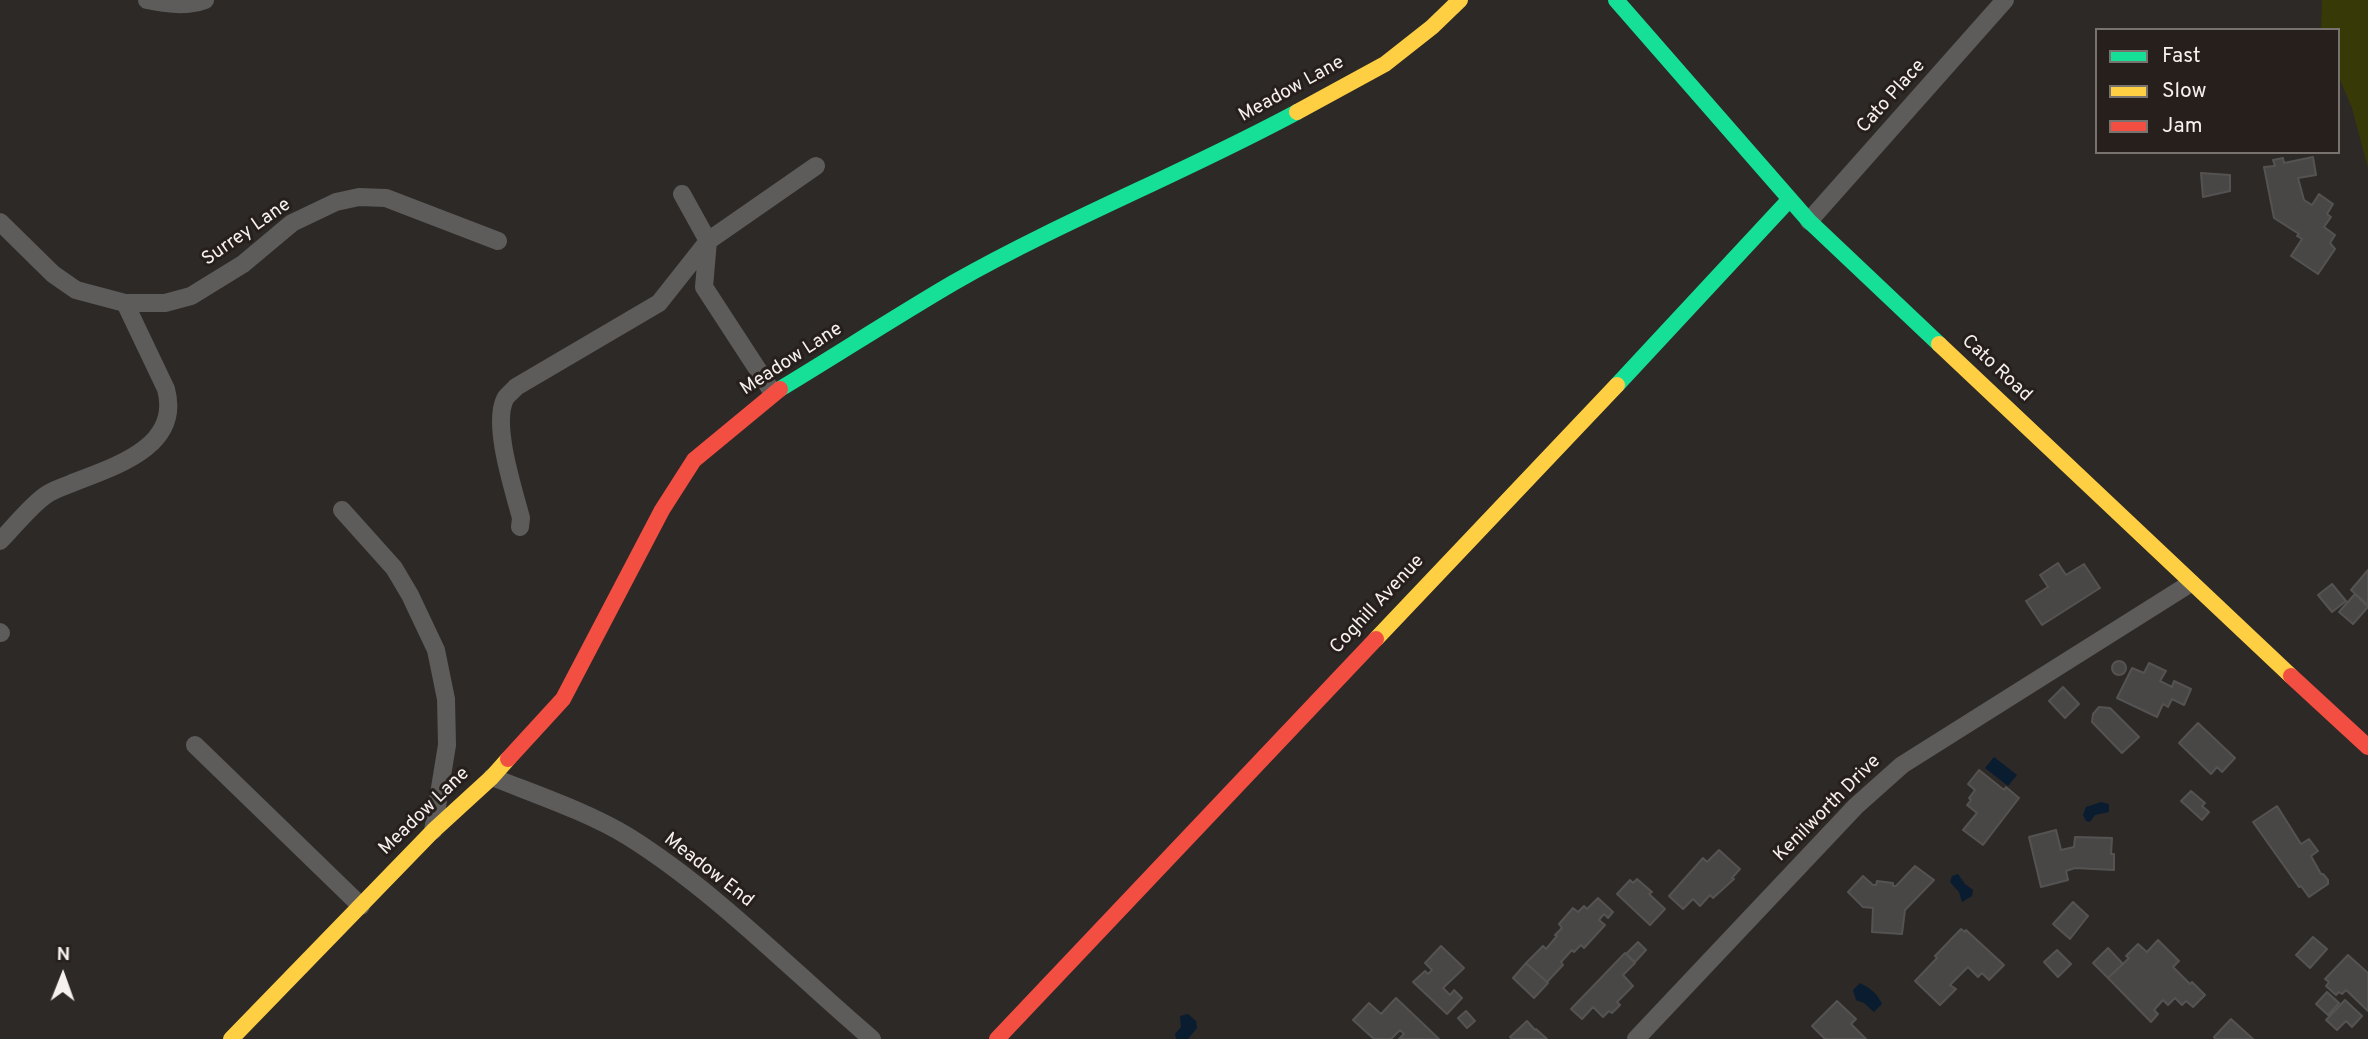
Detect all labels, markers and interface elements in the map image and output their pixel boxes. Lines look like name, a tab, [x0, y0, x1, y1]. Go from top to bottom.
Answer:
legend	[2095, 28, 2340, 154]
text: Fast	[2162, 43, 2201, 70]
street label: Meadow Lane	[1235, 52, 1349, 128]
street label: Cato Place	[1853, 55, 1931, 139]
text: Slow	[2162, 78, 2207, 105]
text: Jam	[2162, 113, 2203, 140]
street label: Surrey Lane	[198, 194, 296, 272]
street label: Meadow Lane	[737, 319, 847, 401]
street label: Cato Road	[1956, 331, 2036, 407]
street label: Coghill Avenue	[1326, 551, 1430, 659]
street label: Kenilworth Drive	[1770, 751, 1886, 867]
street label: Meadow Lane	[375, 763, 475, 861]
street label: Meadow End	[659, 829, 757, 913]
north arrow	[28, 941, 98, 1011]
text: N	[56, 943, 70, 967]

